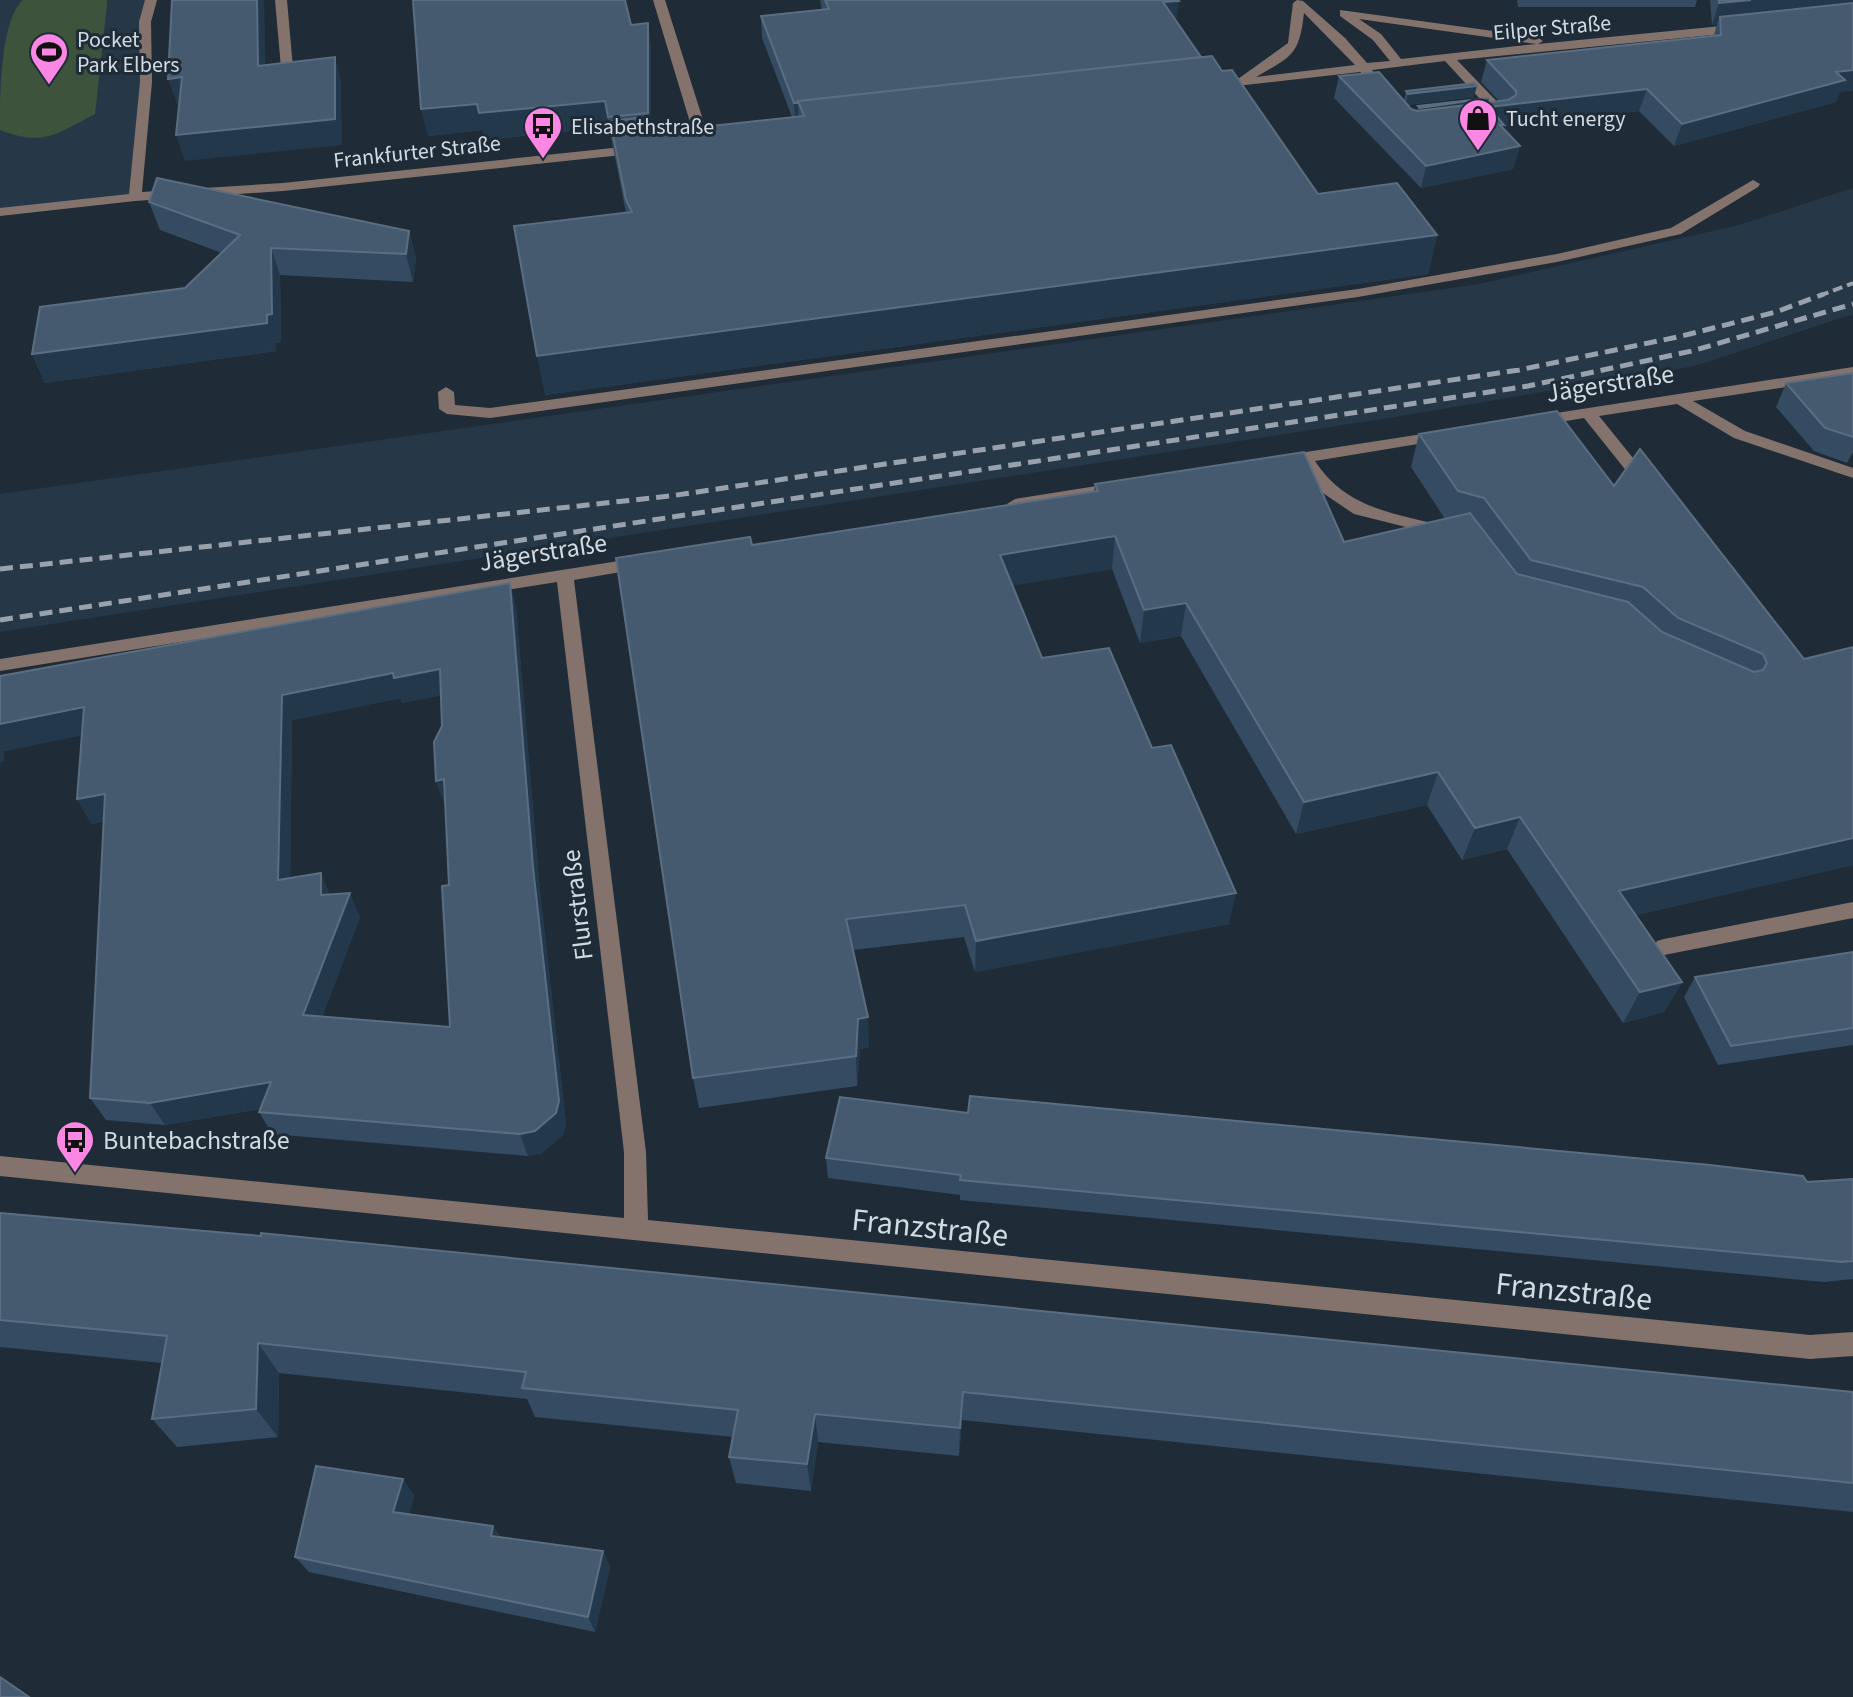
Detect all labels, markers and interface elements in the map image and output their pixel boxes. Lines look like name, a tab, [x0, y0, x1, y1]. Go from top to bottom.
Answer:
street label: Eilper Straße	[1492, 7, 1612, 49]
place label: Pocket Park Elbers	[77, 24, 180, 81]
sports icon: Pocket Park Elbers	[28, 31, 70, 86]
shop icon: Tucht energy	[1457, 97, 1499, 152]
place label: Tucht energy	[1506, 103, 1626, 135]
bus stop icon: Elisabethstraße	[522, 105, 564, 160]
place label: Elisabethstraße	[571, 111, 714, 143]
street label: Frankfurter Straße	[332, 127, 502, 177]
street label: Jägerstraße	[1544, 355, 1677, 412]
street label: Jägerstraße	[477, 524, 610, 581]
street label: Flurstraße	[552, 848, 603, 962]
bus stop icon: Buntebachstraße	[54, 1119, 96, 1174]
place label: Buntebachstraße	[103, 1122, 290, 1159]
street label: Franzstraße	[849, 1197, 1010, 1259]
street label: Franzstraße	[1493, 1261, 1654, 1323]

